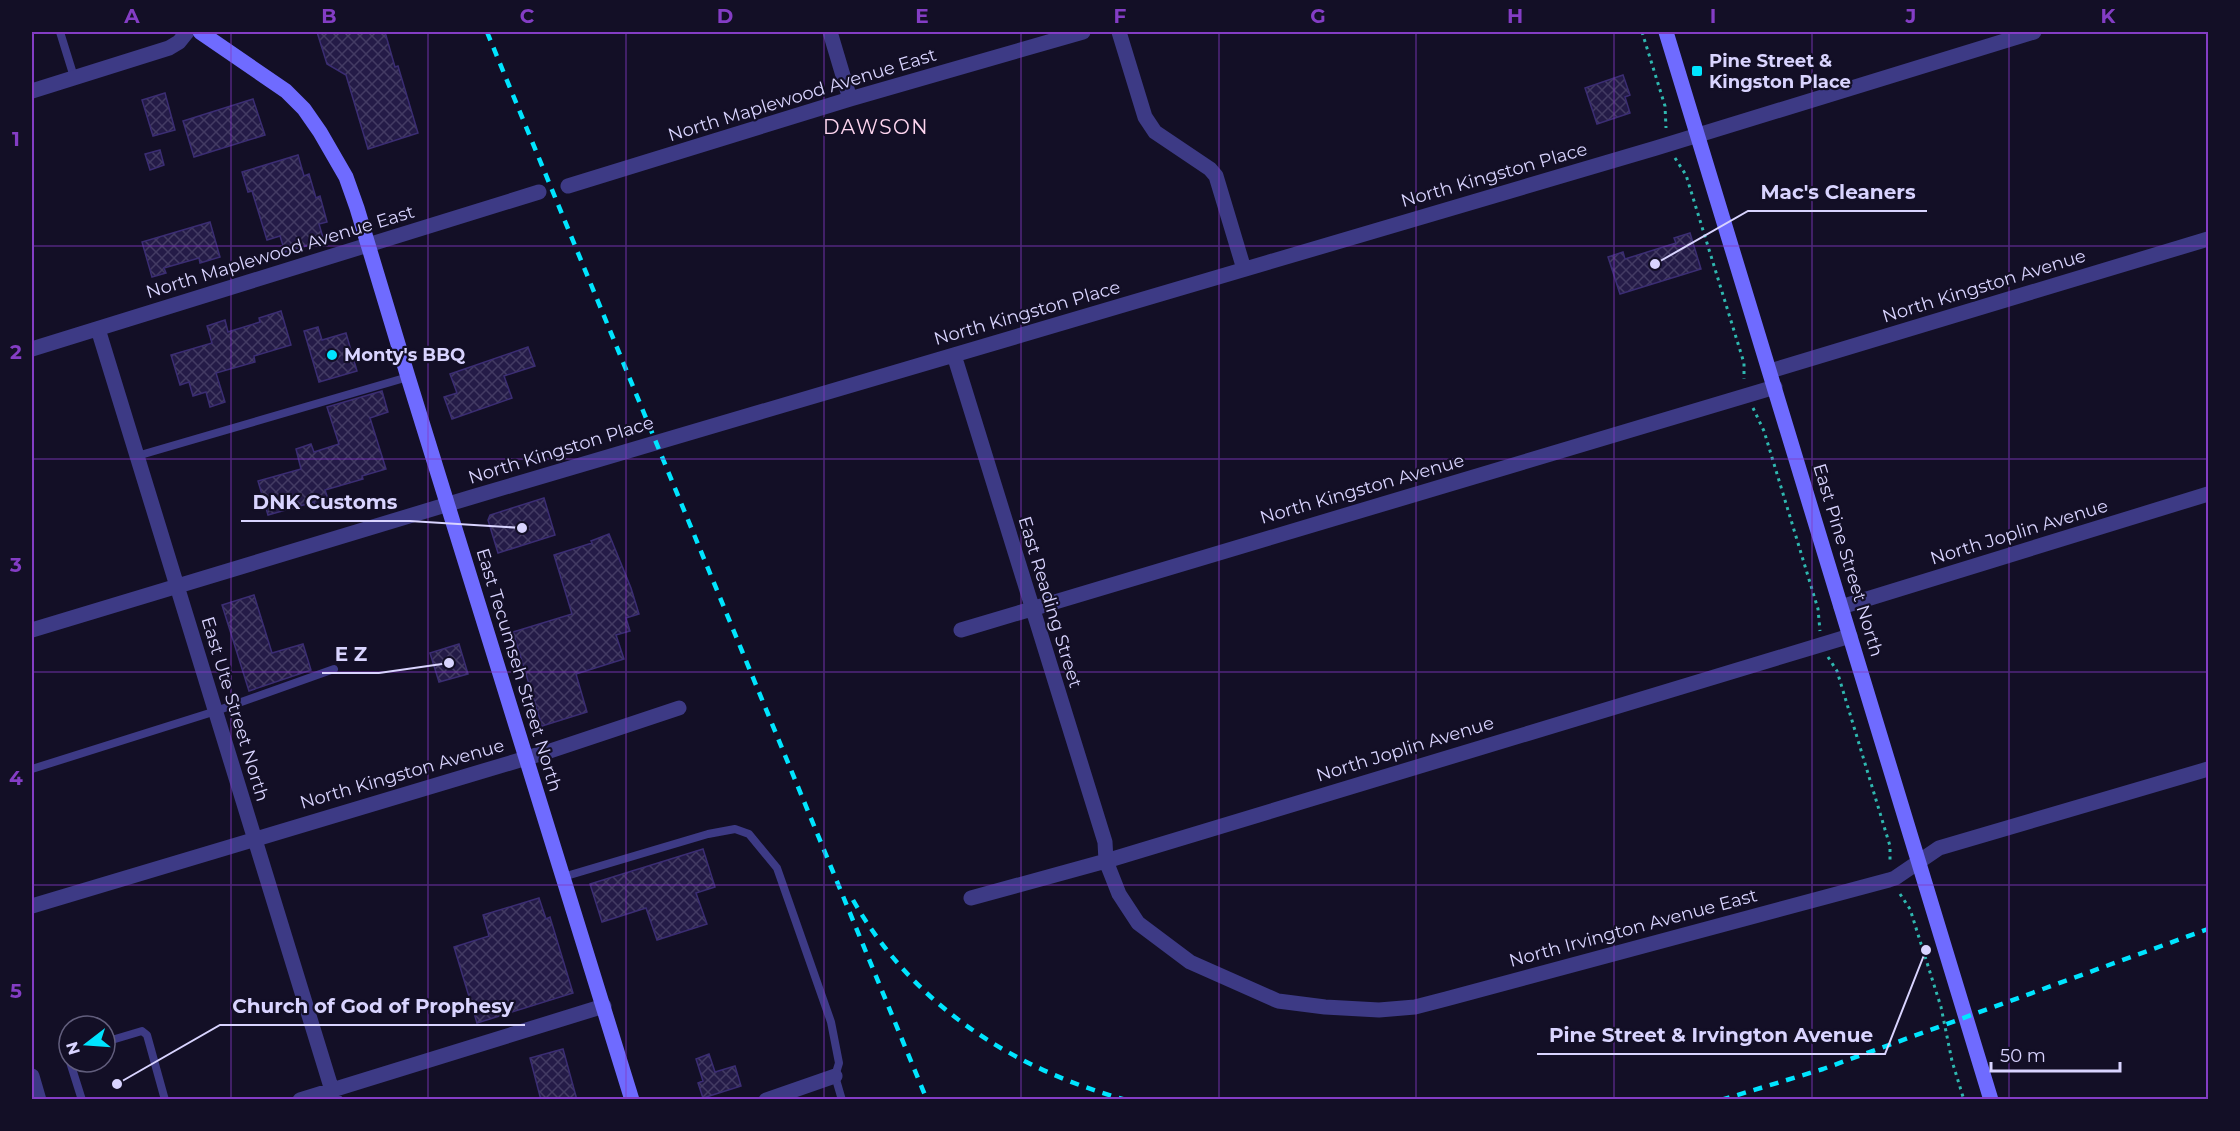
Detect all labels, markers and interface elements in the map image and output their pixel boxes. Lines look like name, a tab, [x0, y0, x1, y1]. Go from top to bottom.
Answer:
text: A	[123, 4, 140, 28]
text: B	[321, 4, 337, 28]
text: C	[520, 4, 535, 28]
text: D	[717, 4, 733, 28]
text: E	[915, 4, 929, 28]
text: F	[1114, 4, 1127, 28]
text: G	[1310, 4, 1326, 28]
text: H	[1507, 4, 1523, 28]
text: I	[1710, 4, 1716, 28]
text: J	[1905, 4, 1916, 28]
text: K	[2101, 4, 2117, 28]
street label: North Maplewood Avenue East	[665, 44, 939, 146]
place label: Pine Street & Kingston Place	[1709, 50, 1851, 93]
marker: Pine Street & Kingston Place	[1690, 64, 1704, 78]
district label: DAWSON	[823, 115, 929, 139]
text: 1	[12, 127, 20, 151]
street label: North Kingston Place	[1398, 138, 1590, 212]
callout: Mac's Cleaners	[1748, 173, 1927, 211]
text: Mac's Cleaners	[1760, 180, 1916, 204]
street label: North Maplewood Avenue East	[143, 201, 417, 303]
street label: North Kingston Avenue	[1880, 245, 2089, 327]
street label: North Kingston Place	[931, 276, 1123, 350]
text: 2	[10, 340, 22, 364]
place label: Monty's BBQ	[344, 344, 466, 366]
marker: Monty's BBQ	[325, 348, 339, 362]
street label: North Kingston Place	[466, 411, 657, 489]
street label: North Kingston Avenue	[1257, 449, 1467, 529]
street label: East Pine Street North	[1808, 461, 1888, 659]
callout: DNK Customs	[241, 483, 410, 521]
text: DNK Customs	[253, 490, 398, 514]
street label: North Joplin Avenue	[1928, 494, 2111, 570]
street label: East Reading Street	[1013, 514, 1087, 690]
street label: East Tecumseh Street North	[471, 546, 567, 794]
text: 3	[9, 553, 22, 577]
street label: East Ute Street North	[196, 614, 274, 804]
callout: E Z	[322, 635, 379, 673]
text: E Z	[335, 642, 367, 666]
street label: North Joplin Avenue	[1314, 711, 1497, 787]
street label: North Kingston Avenue	[297, 734, 507, 814]
text: 4	[9, 766, 23, 790]
street label: North Irvington Avenue East	[1506, 884, 1760, 972]
text: 5	[10, 979, 22, 1003]
callout: Church of God of Prophesy	[220, 987, 525, 1025]
text: Church of God of Prophesy	[232, 994, 515, 1018]
north arrow	[57, 1014, 117, 1074]
callout: Pine Street & Irvington Avenue	[1537, 1016, 1885, 1054]
text: Pine Street & Irvington Avenue	[1549, 1023, 1873, 1047]
scale bar	[1991, 1035, 2120, 1073]
text: N	[62, 1039, 84, 1057]
text: 50 m	[2000, 1045, 2046, 1067]

